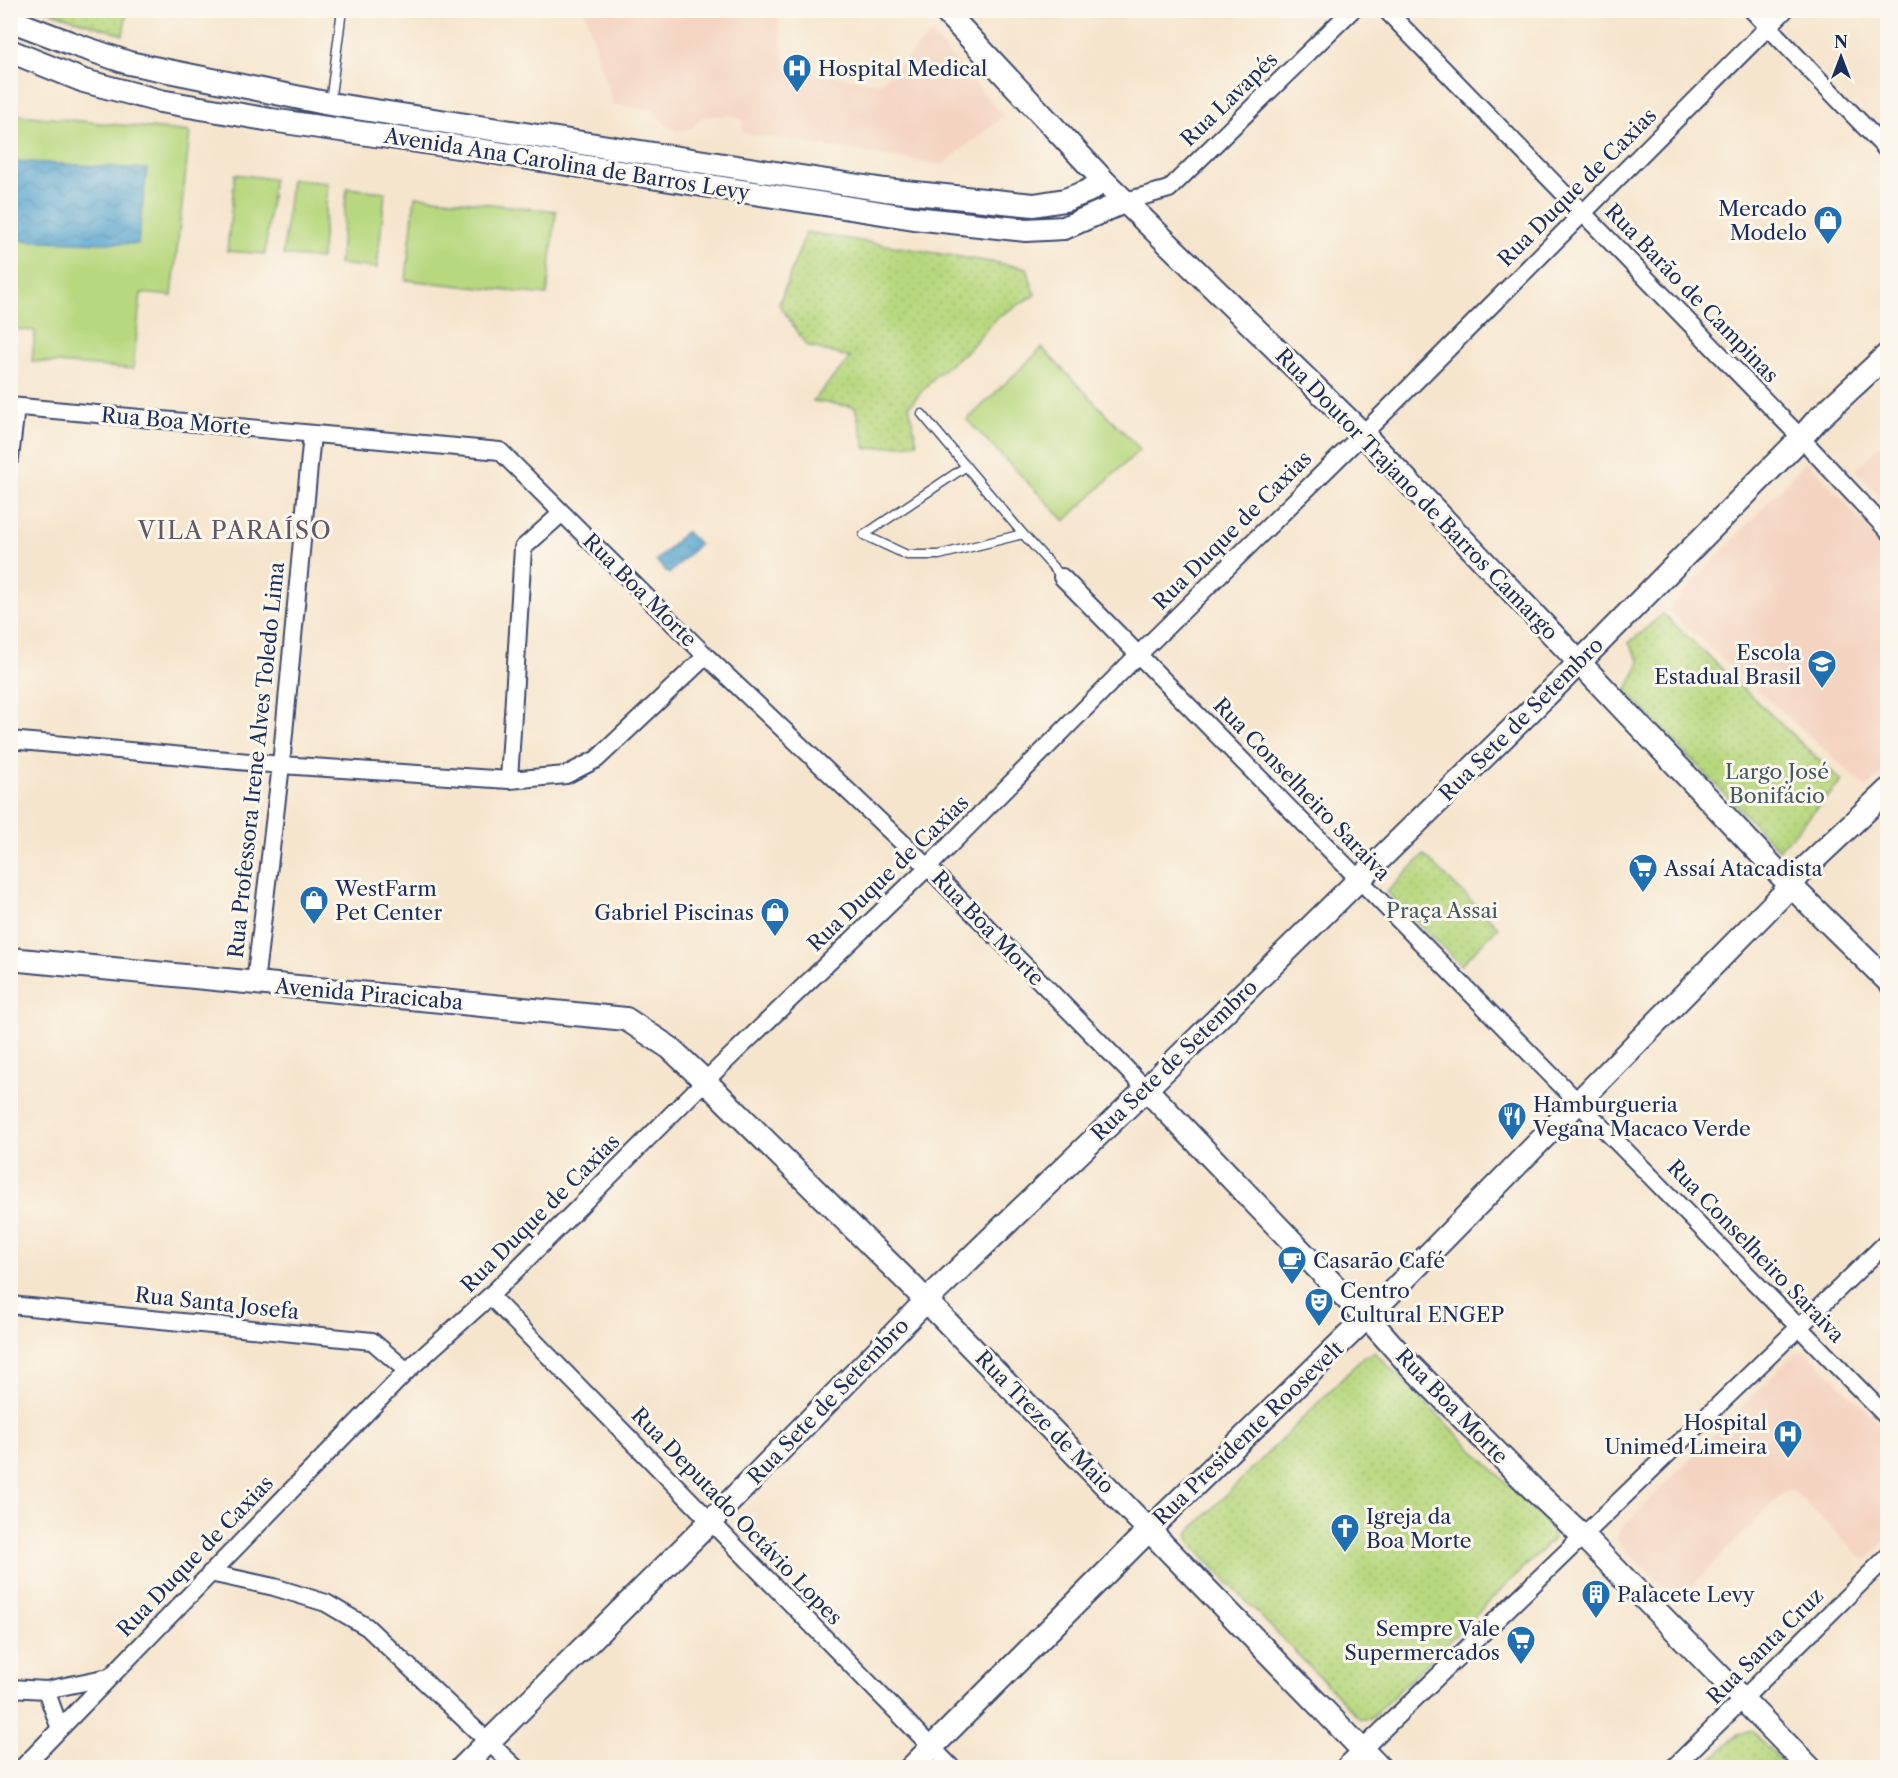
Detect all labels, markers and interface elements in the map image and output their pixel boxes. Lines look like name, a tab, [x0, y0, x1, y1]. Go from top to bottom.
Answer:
north arrow	[1811, 27, 1871, 87]
text: N	[1834, 32, 1848, 52]
street label: Rua Lavapés	[1175, 47, 1283, 151]
hospital icon: Hospital Medical	[781, 52, 813, 94]
place label: Hospital Medical	[818, 56, 987, 81]
street label: Rua Duque de Caxias	[1493, 103, 1661, 271]
street label: Avenida Ana Carolina de Barros Levy	[381, 123, 752, 205]
place label: Mercado Modelo	[1718, 196, 1807, 245]
street label: Rua Barão de Campinas	[1600, 199, 1784, 387]
shop icon: Mercado Modelo	[1812, 204, 1844, 246]
street label: Rua Doutor Trajano de Barros Camargo	[1271, 343, 1563, 645]
street label: Rua Boa Morte	[100, 402, 252, 440]
street label: Rua Duque de Caxias	[1148, 446, 1316, 614]
district label: VILA PARAÍSO	[137, 515, 332, 545]
street label: Rua Boa Morte	[578, 528, 702, 652]
street label: Rua Professora Irene Alves Toledo Lima	[223, 560, 289, 959]
street label: Rua Sete de Setembro	[1434, 632, 1608, 806]
place label: Escola Estadual Brasil	[1654, 640, 1802, 689]
school or university icon: Escola Estadual Brasil	[1806, 648, 1838, 690]
street label: Rua Conselheiro Saraiva	[1208, 693, 1396, 886]
park label: Largo José Bonifácio	[1725, 759, 1829, 808]
street label: Rua Duque de Caxias	[802, 790, 974, 956]
supermarket icon: Assaí Atacadista	[1627, 852, 1659, 894]
place label: Assaí Atacadista	[1663, 856, 1824, 881]
street label: Rua Boa Morte	[927, 865, 1049, 991]
place label: WestFarm Pet Center	[334, 876, 442, 925]
shop icon: WestFarm Pet Center	[298, 884, 330, 926]
shop icon: Gabriel Piscinas	[759, 896, 791, 938]
park label: Praça Assai	[1386, 898, 1498, 923]
place label: Gabriel Piscinas	[594, 900, 754, 925]
street label: Avenida Piracicaba	[273, 973, 465, 1015]
street label: Rua Sete de Setembro	[1086, 974, 1262, 1146]
place label: Hamburgueria Vegana Macaco Verde	[1532, 1092, 1751, 1141]
restaurant icon: Hamburgueria Vegana Macaco Verde	[1496, 1100, 1528, 1142]
street label: Rua Duque de Caxias	[456, 1129, 624, 1297]
street label: Rua Conselheiro Saraiva	[1662, 1155, 1850, 1348]
cafe icon: Casarão Café	[1276, 1244, 1308, 1286]
place label: Casarão Café	[1313, 1248, 1445, 1273]
place label: Centro Cultural ENGEP	[1340, 1278, 1504, 1327]
street label: Rua Santa Josefa	[134, 1282, 301, 1324]
theatre icon: Centro Cultural ENGEP	[1303, 1286, 1335, 1328]
street label: Rua Sete de Setembro	[742, 1313, 914, 1489]
street label: Rua Presidente Roosevelt	[1148, 1335, 1349, 1530]
street label: Rua Boa Morte	[1391, 1343, 1513, 1469]
street label: Rua Treze de Maio	[970, 1345, 1120, 1499]
street label: Rua Deputado Octávio Lopes	[626, 1402, 848, 1630]
place label: Hospital Unimed Limeira	[1604, 1410, 1768, 1459]
hospital icon: Hospital Unimed Limeira	[1772, 1418, 1804, 1460]
street label: Rua Duque de Caxias	[112, 1470, 278, 1642]
place label: Igreja da Boa Morte	[1366, 1504, 1472, 1553]
church icon: Igreja da Boa Morte	[1329, 1512, 1361, 1554]
building icon: Palacete Levy	[1580, 1578, 1612, 1620]
place label: Palacete Levy	[1617, 1582, 1755, 1607]
street label: Rua Santa Cruz	[1702, 1583, 1828, 1709]
place label: Sempre Vale Supermercados	[1344, 1616, 1500, 1665]
supermarket icon: Sempre Vale Supermercados	[1505, 1624, 1537, 1666]

